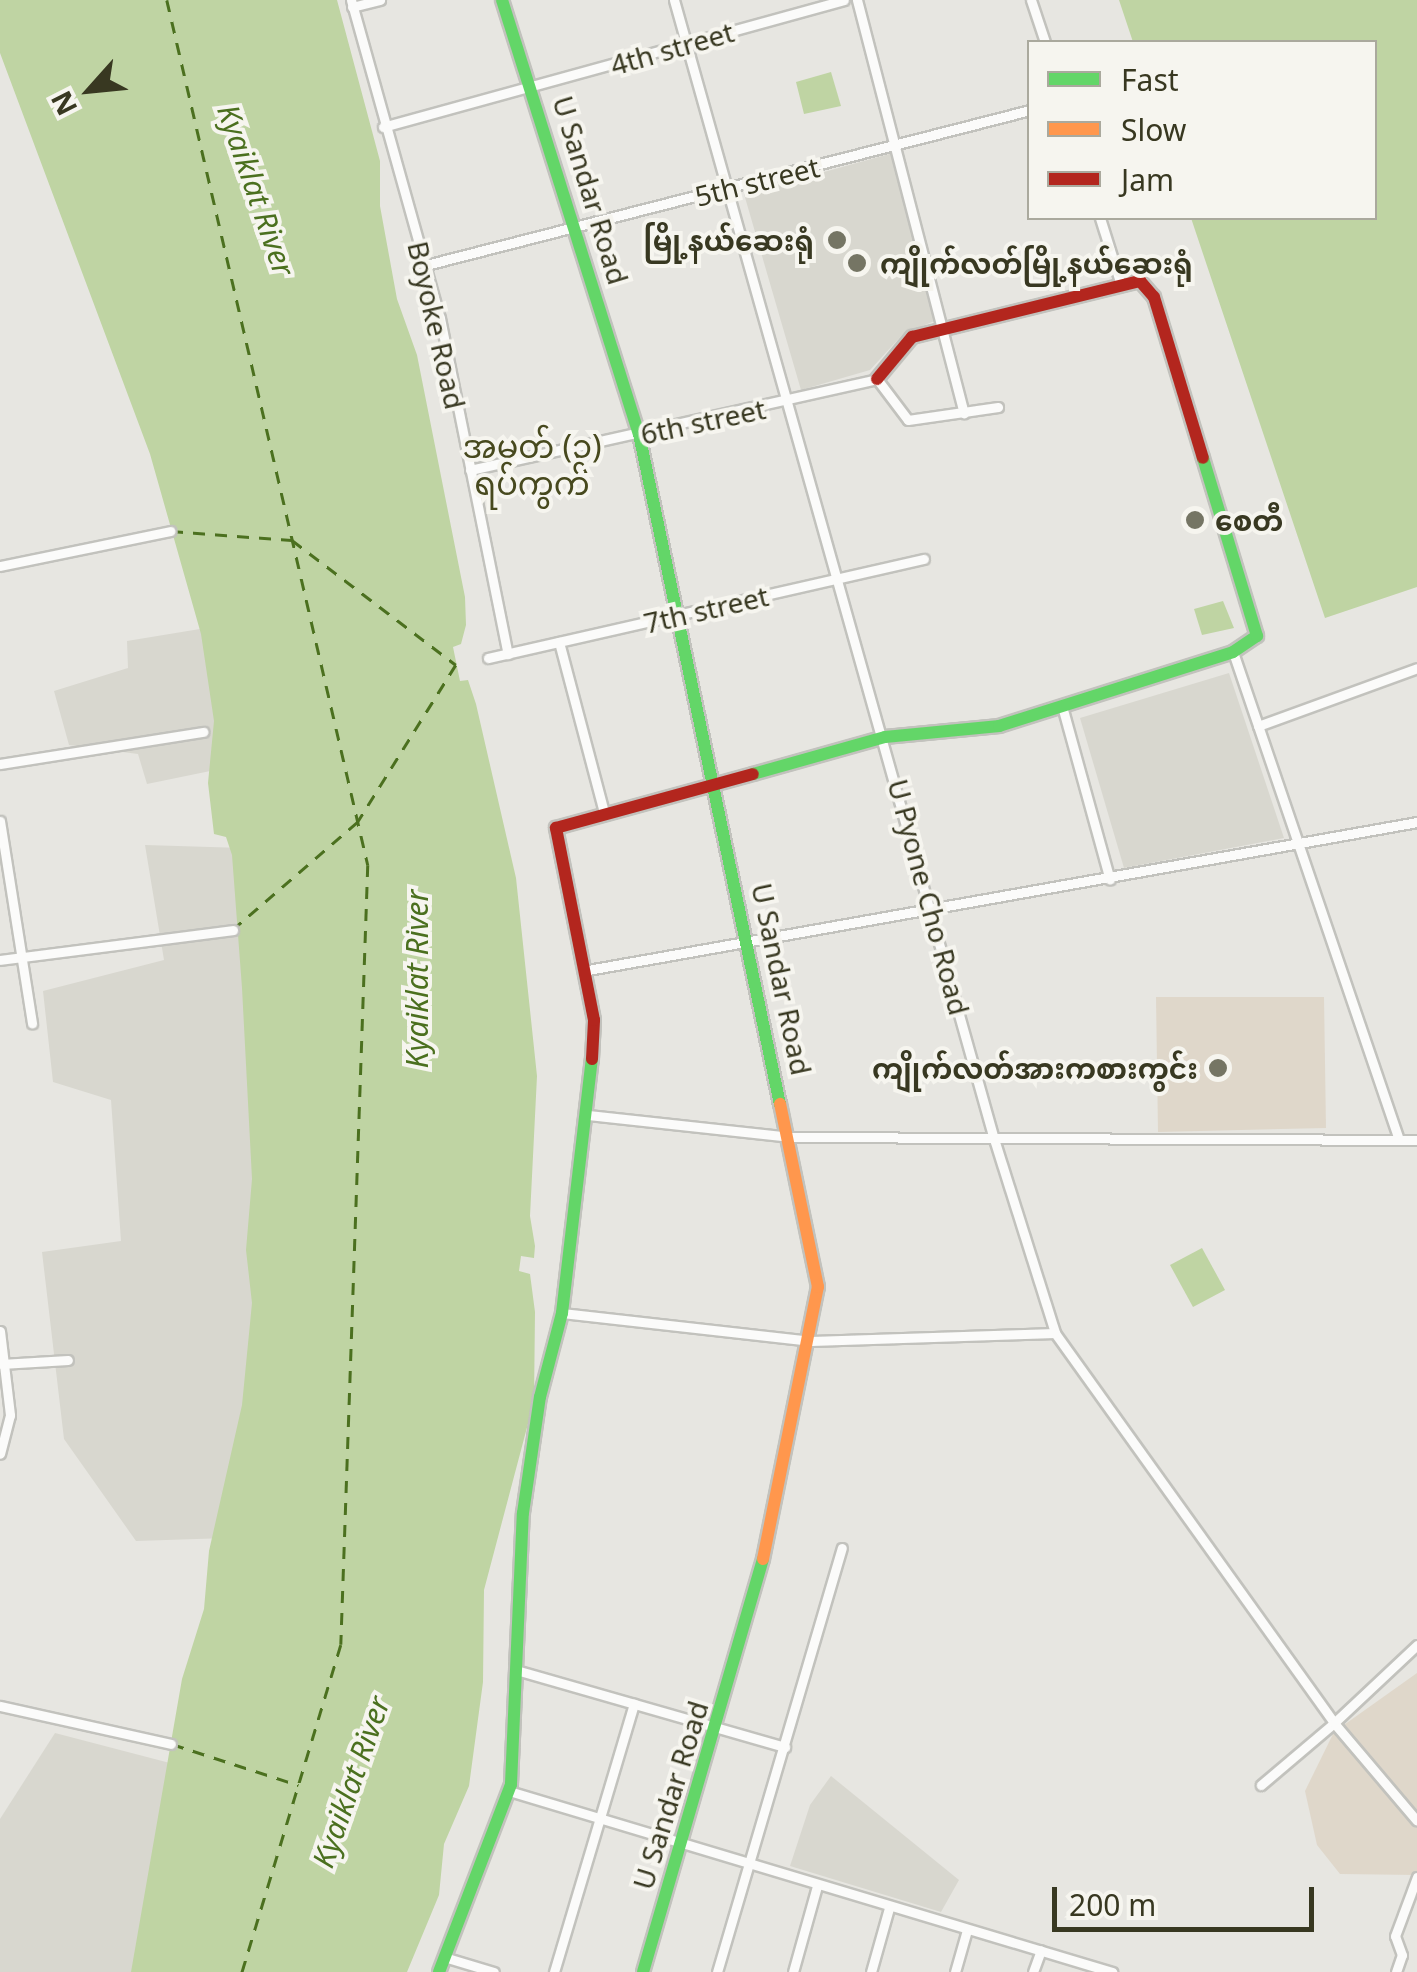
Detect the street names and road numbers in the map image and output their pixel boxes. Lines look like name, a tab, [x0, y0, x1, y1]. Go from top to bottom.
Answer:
street label: 4th street	[606, 14, 738, 82]
street label: U Sandar Road	[546, 92, 636, 288]
street label: 5th street	[691, 149, 823, 213]
street label: Boyoke Road	[401, 238, 473, 412]
street label: 6th street	[637, 391, 769, 451]
street label: 7th street	[640, 578, 772, 640]
street label: U Pyone Cho Road	[881, 775, 977, 1019]
street label: U Sandar Road	[745, 880, 819, 1078]
street label: U Sandar Road	[625, 1697, 715, 1893]

